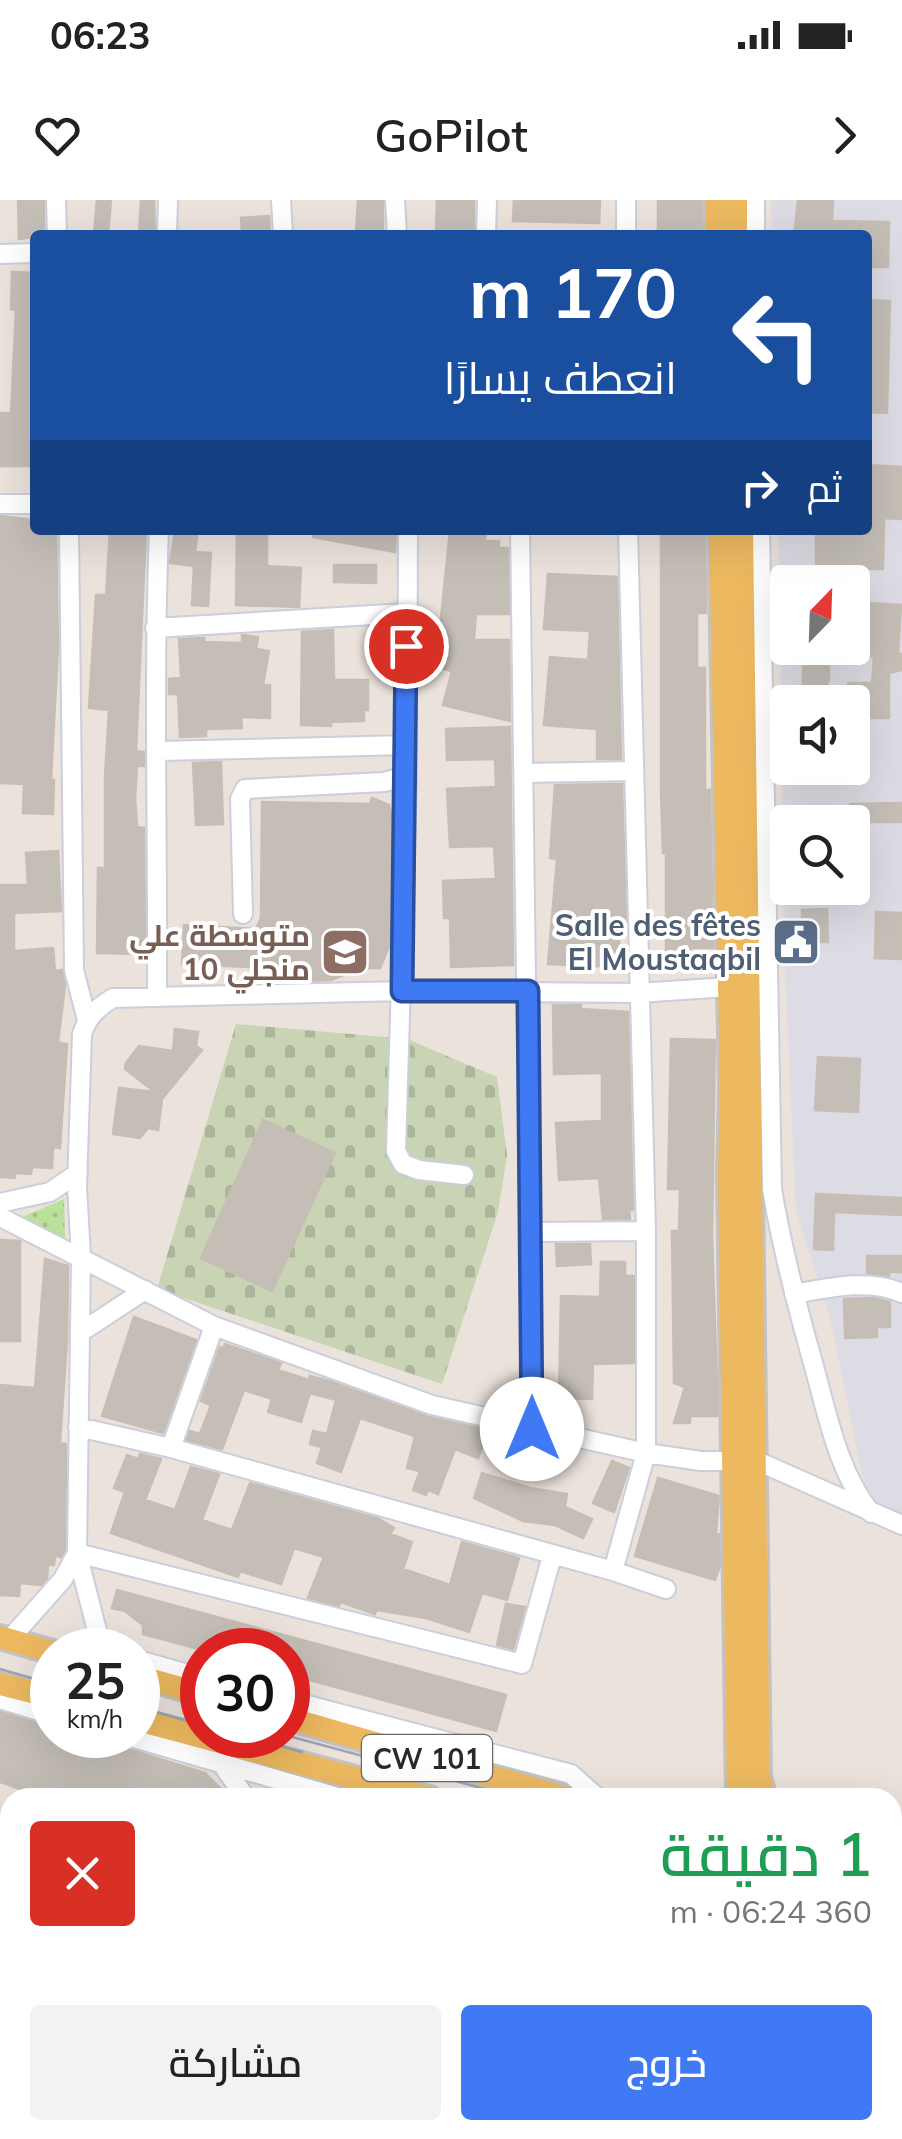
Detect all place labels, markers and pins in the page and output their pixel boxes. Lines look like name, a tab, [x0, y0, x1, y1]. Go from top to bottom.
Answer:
pin	[364, 604, 449, 689]
place label: Salle des fêtes El Moustaqbil	[555, 906, 761, 978]
place label: متوسطة علي منجلي 10	[129, 916, 310, 994]
public building icon: Salle des fêtes El Moustaqbil	[770, 916, 822, 968]
school or university icon: متوسطة علي منجلي 10	[319, 926, 371, 978]

